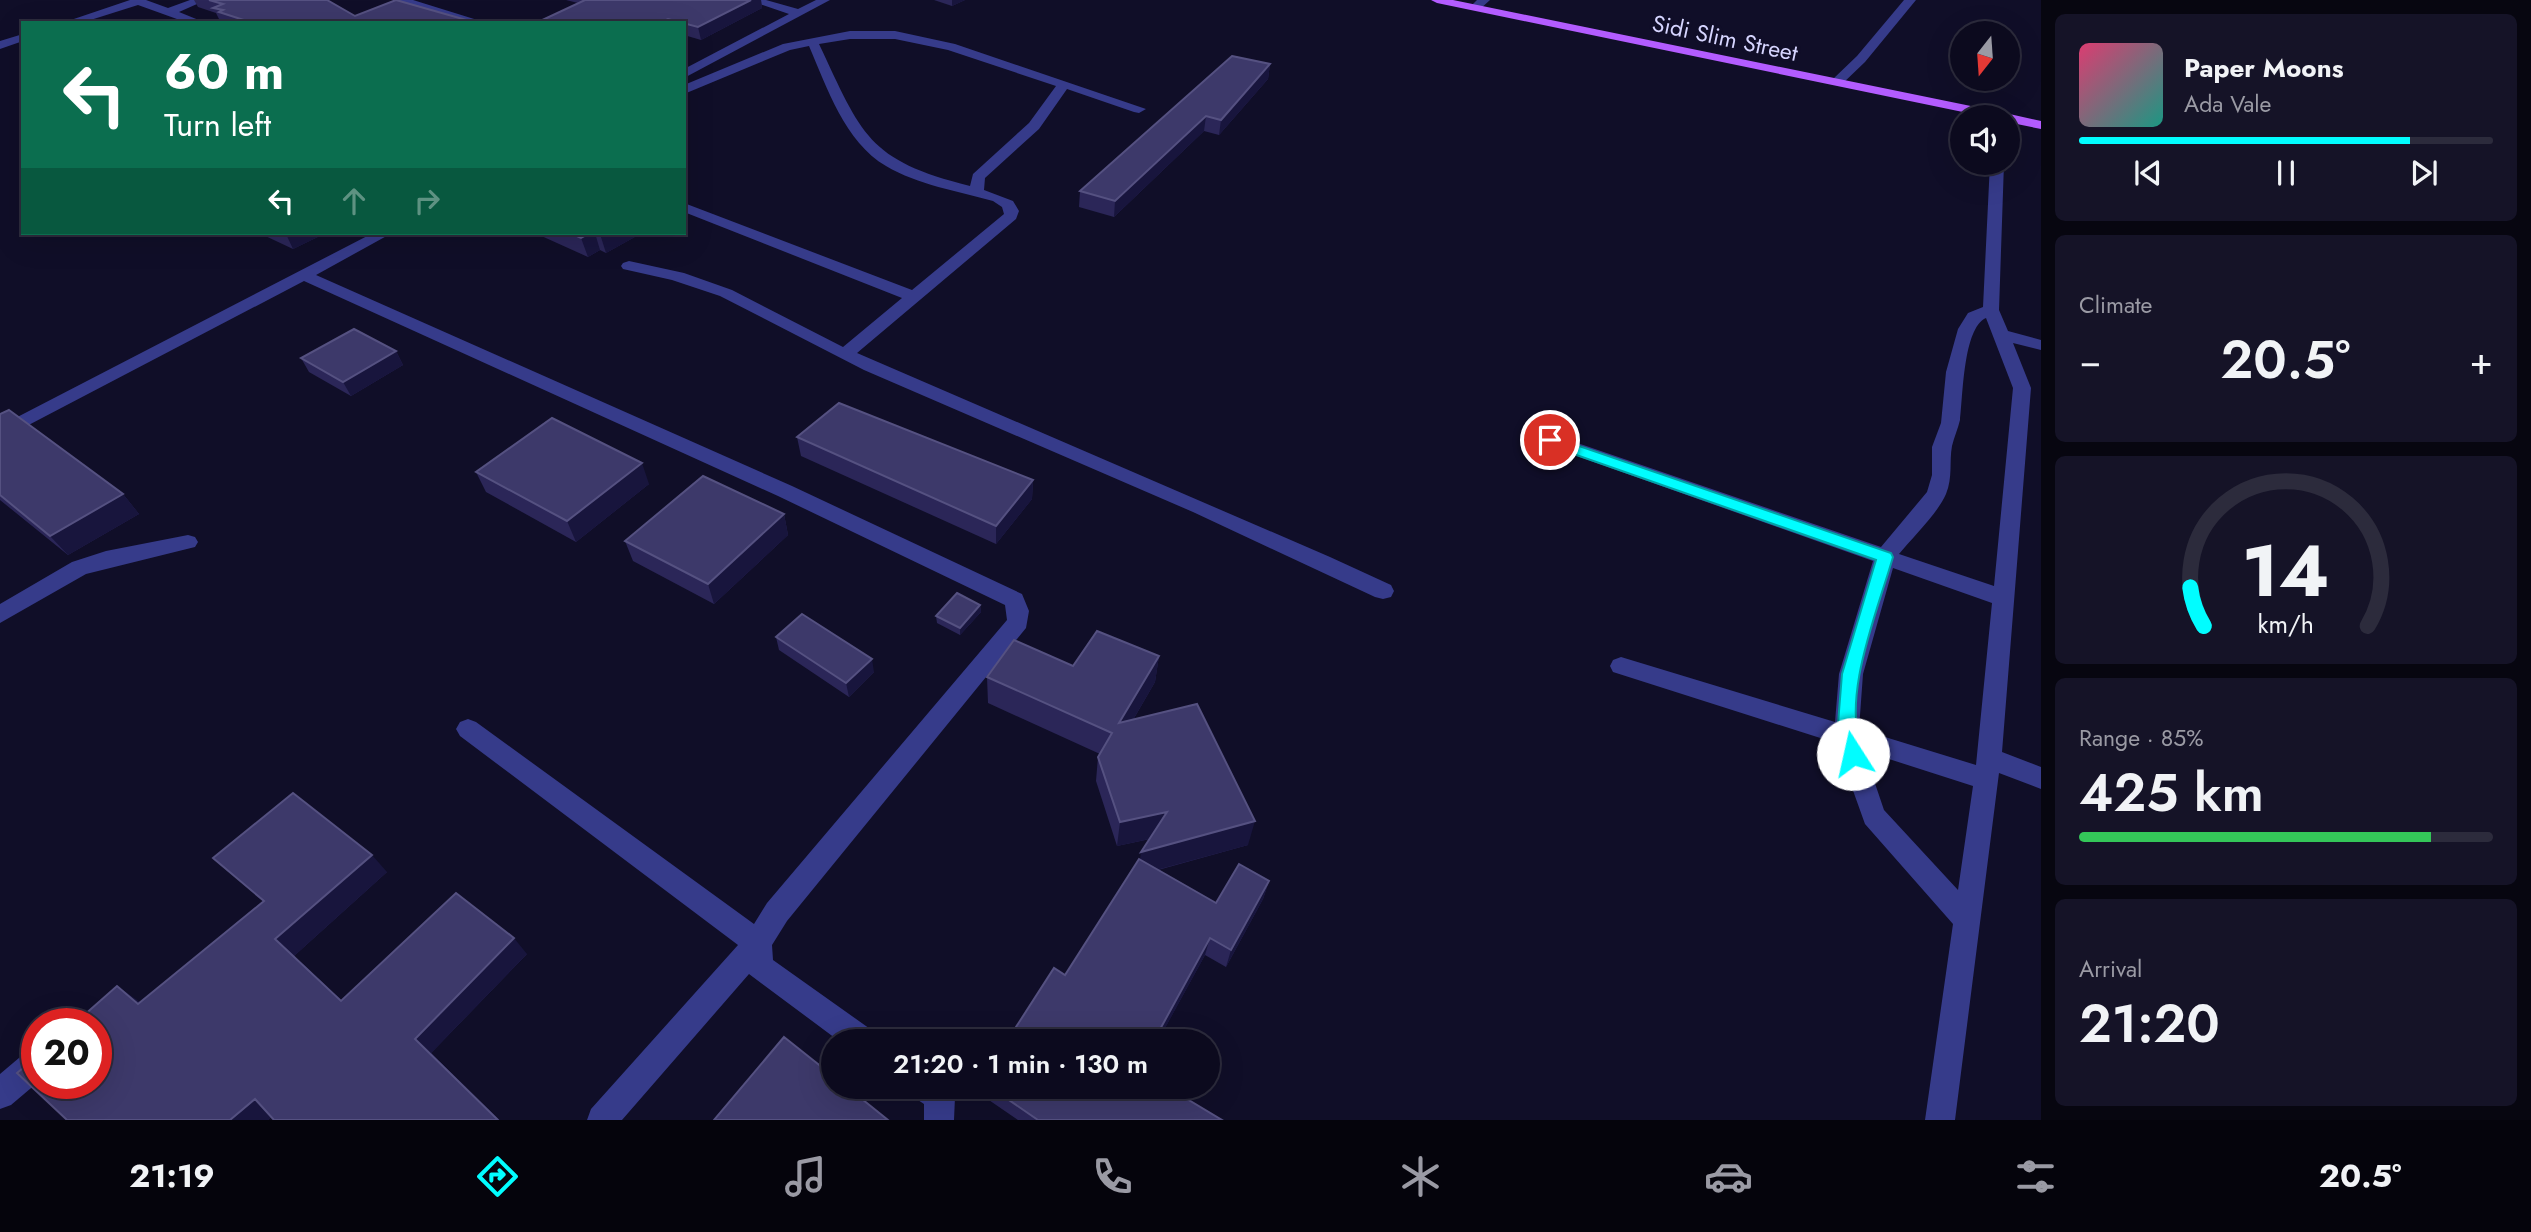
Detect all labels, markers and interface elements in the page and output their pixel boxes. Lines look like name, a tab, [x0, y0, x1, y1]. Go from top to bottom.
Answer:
street label: Sidi Slim Street	[1649, 6, 1801, 70]
north arrow	[1950, 21, 2020, 91]
map controls	[1950, 21, 2020, 175]
text: 60 m	[164, 37, 284, 107]
icon: left	[49, 49, 140, 140]
text: Paper Moons	[2184, 49, 2344, 87]
text: Ada Vale	[2184, 87, 2271, 121]
text: Turn left	[164, 102, 271, 148]
button: sound	[1950, 105, 2020, 175]
icon: previous	[2129, 154, 2167, 192]
icon: pause	[2267, 154, 2305, 192]
icon: next	[2405, 154, 2443, 192]
icon: left	[262, 182, 300, 220]
icon: ahead	[335, 182, 373, 220]
icon: right	[408, 182, 446, 220]
text: Climate	[2079, 288, 2152, 322]
text: 20.5°	[2221, 322, 2350, 398]
text: −	[2079, 333, 2101, 388]
text: +	[2470, 333, 2493, 388]
pin	[1520, 410, 1580, 470]
icon: arrive	[1531, 421, 1569, 459]
text: 14	[2242, 518, 2330, 623]
text: km/h	[2258, 606, 2314, 642]
position arrow	[1816, 717, 1890, 791]
text: Range · 85%	[2079, 721, 2203, 755]
text: 425 km	[2079, 755, 2264, 831]
text: Arrival	[2079, 952, 2142, 986]
text: 21:20	[2079, 986, 2220, 1062]
speed limit sign: 20	[21, 1008, 112, 1099]
text: 21:20 · 1 min · 130 m	[893, 1045, 1148, 1083]
icon: directions	[473, 1152, 522, 1201]
icon: music	[781, 1152, 830, 1201]
icon: phone	[1088, 1152, 1137, 1201]
icon: climate	[1396, 1152, 1445, 1201]
icon: car	[1704, 1152, 1753, 1201]
icon: filters	[2011, 1152, 2060, 1201]
text: 21:19	[129, 1153, 215, 1199]
text: 20.5°	[2319, 1153, 2402, 1199]

